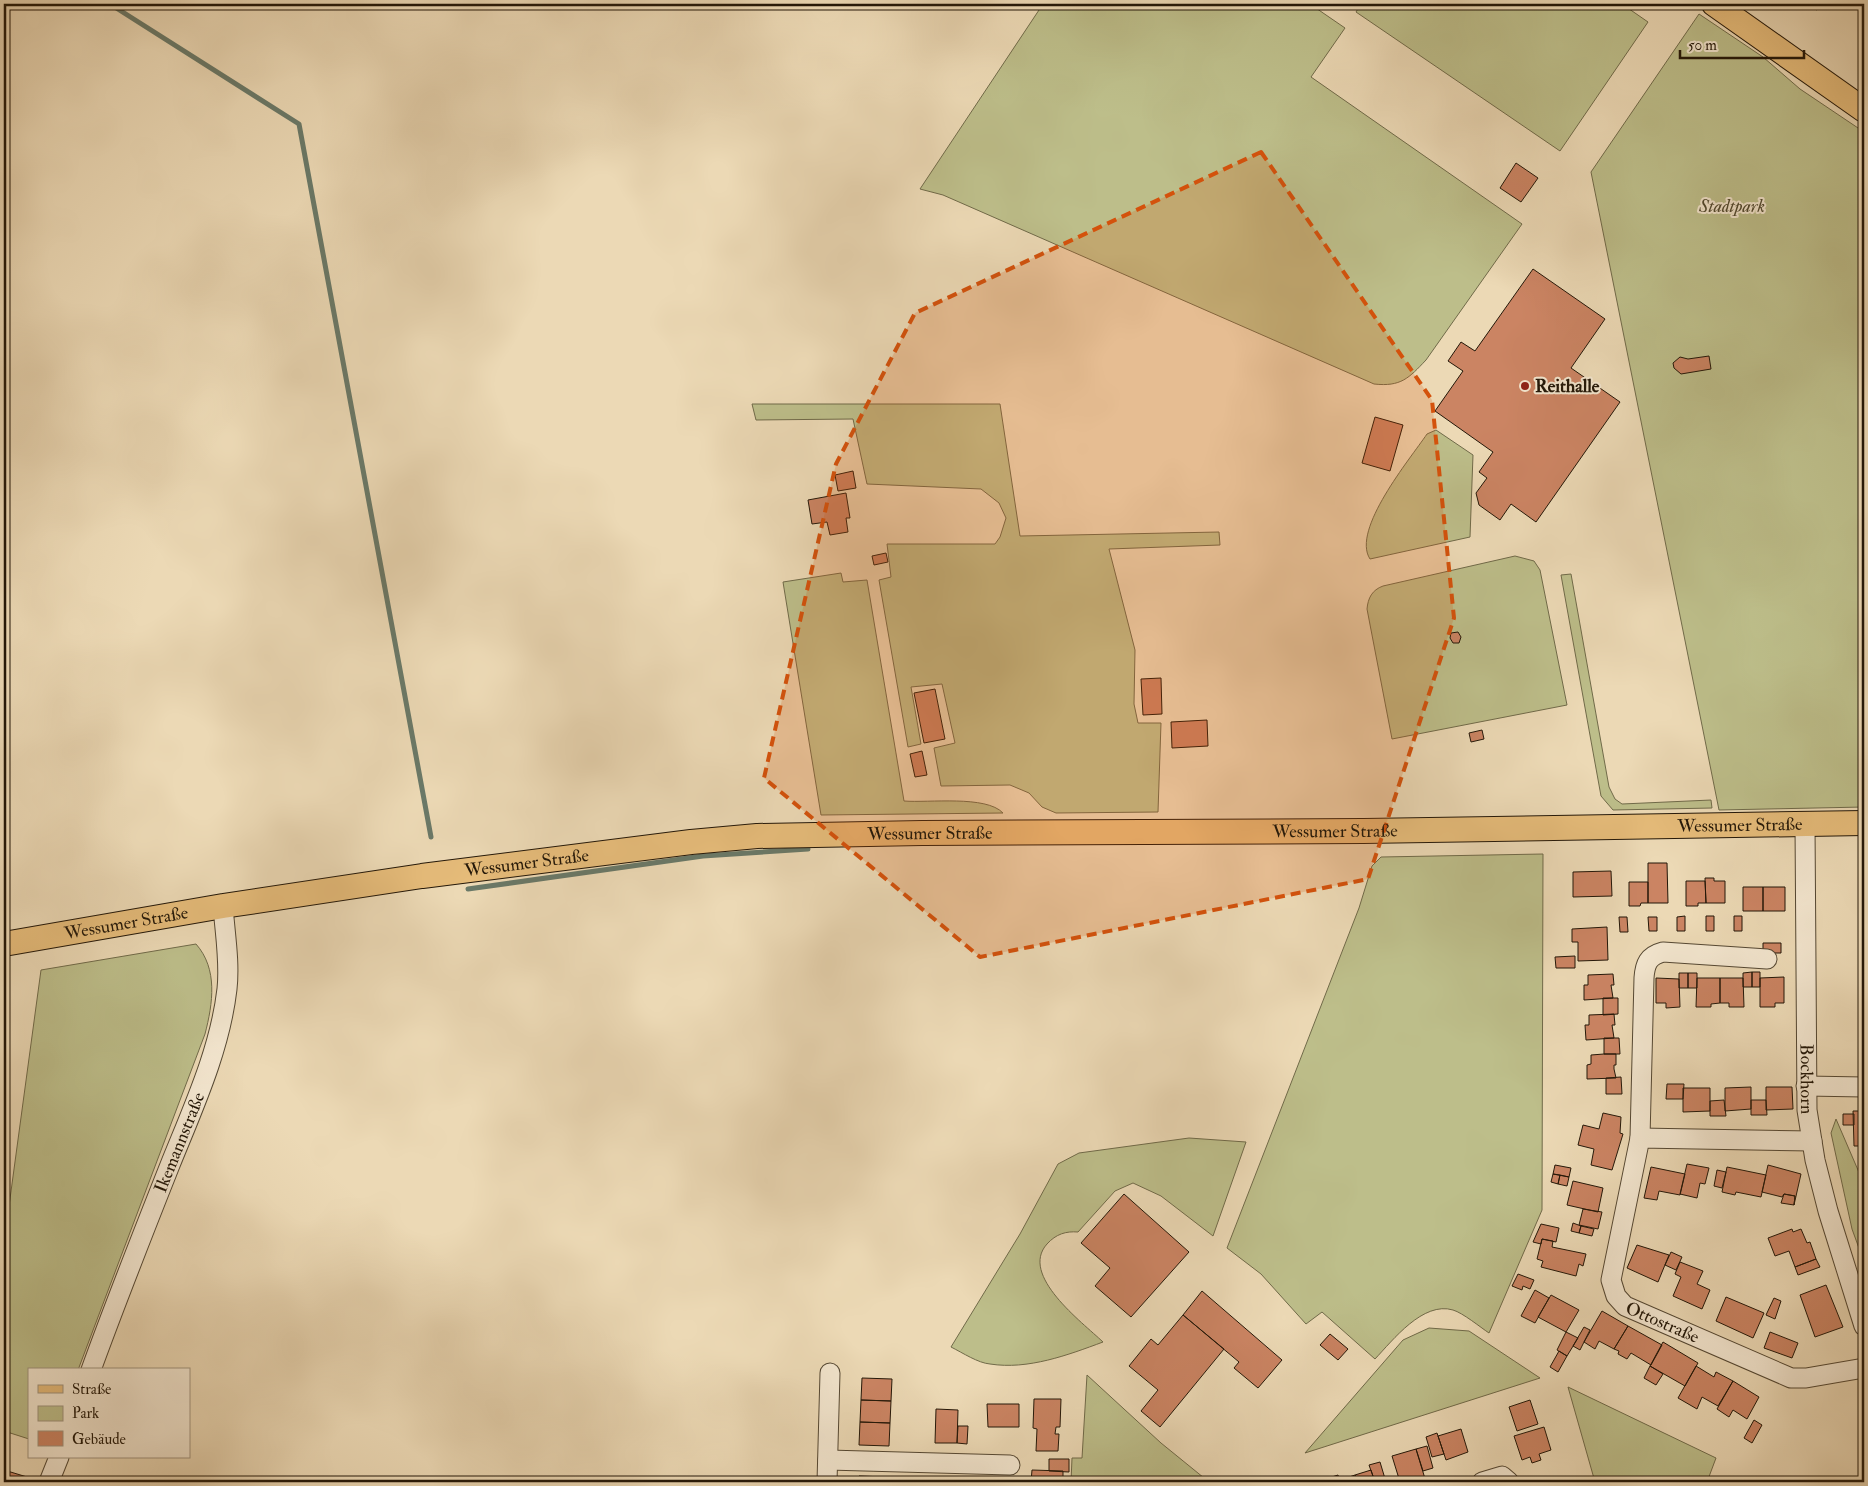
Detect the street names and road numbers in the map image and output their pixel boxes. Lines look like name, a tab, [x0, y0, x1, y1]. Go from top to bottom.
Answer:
street label: Wessumer Straße	[1676, 813, 1803, 838]
street label: Wessumer Straße	[1271, 819, 1398, 843]
street label: Wessumer Straße	[866, 822, 993, 846]
street label: Wessumer Straße	[462, 844, 591, 883]
street label: Wessumer Straße	[62, 901, 190, 945]
street label: Bockhorn	[1795, 1044, 1818, 1114]
street label: Ikemannstraße	[149, 1089, 210, 1196]
street label: Ottostraße	[1622, 1297, 1703, 1349]

